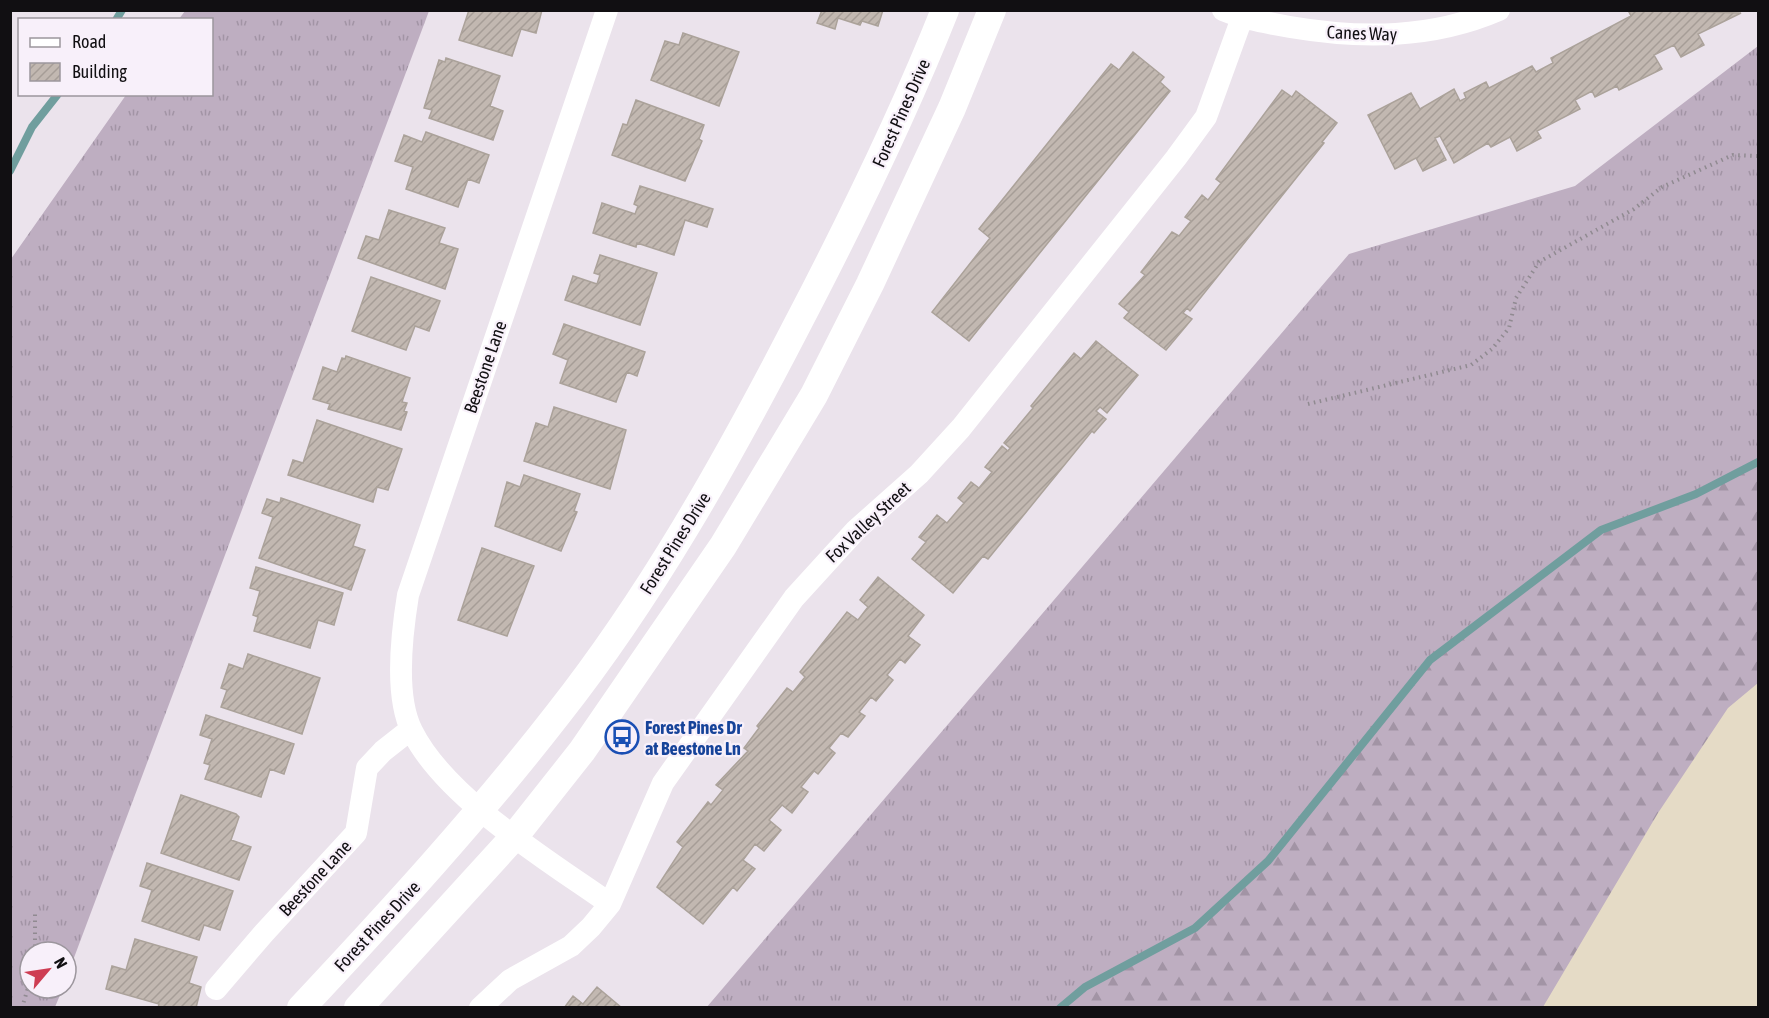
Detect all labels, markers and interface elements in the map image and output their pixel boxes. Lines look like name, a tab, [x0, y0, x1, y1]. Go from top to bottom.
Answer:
legend	[18, 18, 213, 96]
street label: Canes Way	[1326, 21, 1398, 45]
text: Road	[72, 31, 106, 52]
street label: Forest Pines Drive	[868, 56, 934, 170]
text: Building	[72, 61, 127, 82]
street label: Beestone Lane	[459, 318, 511, 416]
street label: Fox Valley Street	[821, 477, 915, 567]
street label: Forest Pines Drive	[635, 488, 715, 598]
place label: Forest Pines Dr at Beestone Ln	[645, 717, 742, 759]
bus stop icon: Forest Pines Dr at Beestone Ln	[604, 719, 640, 755]
street label: Beestone Lane	[275, 836, 355, 920]
street label: Forest Pines Drive	[330, 876, 424, 976]
north arrow	[18, 940, 78, 1000]
text: N	[51, 954, 71, 971]

